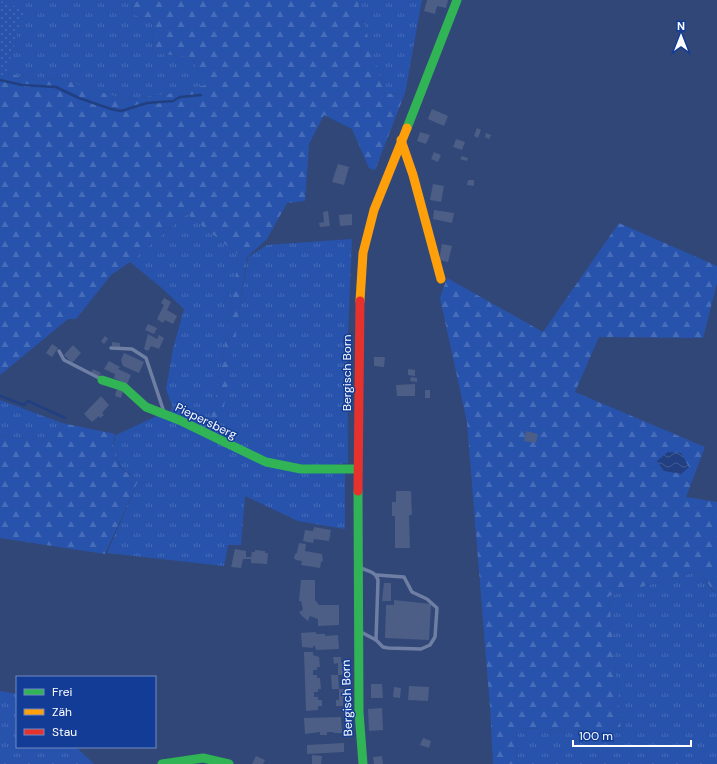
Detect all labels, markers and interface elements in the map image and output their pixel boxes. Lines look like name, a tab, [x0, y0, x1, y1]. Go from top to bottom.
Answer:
north arrow	[661, 16, 701, 56]
text: N	[677, 19, 685, 33]
street label: Bergisch Born	[339, 335, 355, 411]
street label: Piepersberg	[172, 399, 240, 443]
street label: Bergisch Born	[338, 659, 356, 737]
legend	[16, 676, 156, 748]
text: Frei	[52, 684, 72, 700]
text: Zäh	[52, 704, 72, 720]
scale bar	[573, 722, 691, 748]
text: Stau	[52, 724, 77, 740]
text: 100 m	[579, 728, 613, 744]

